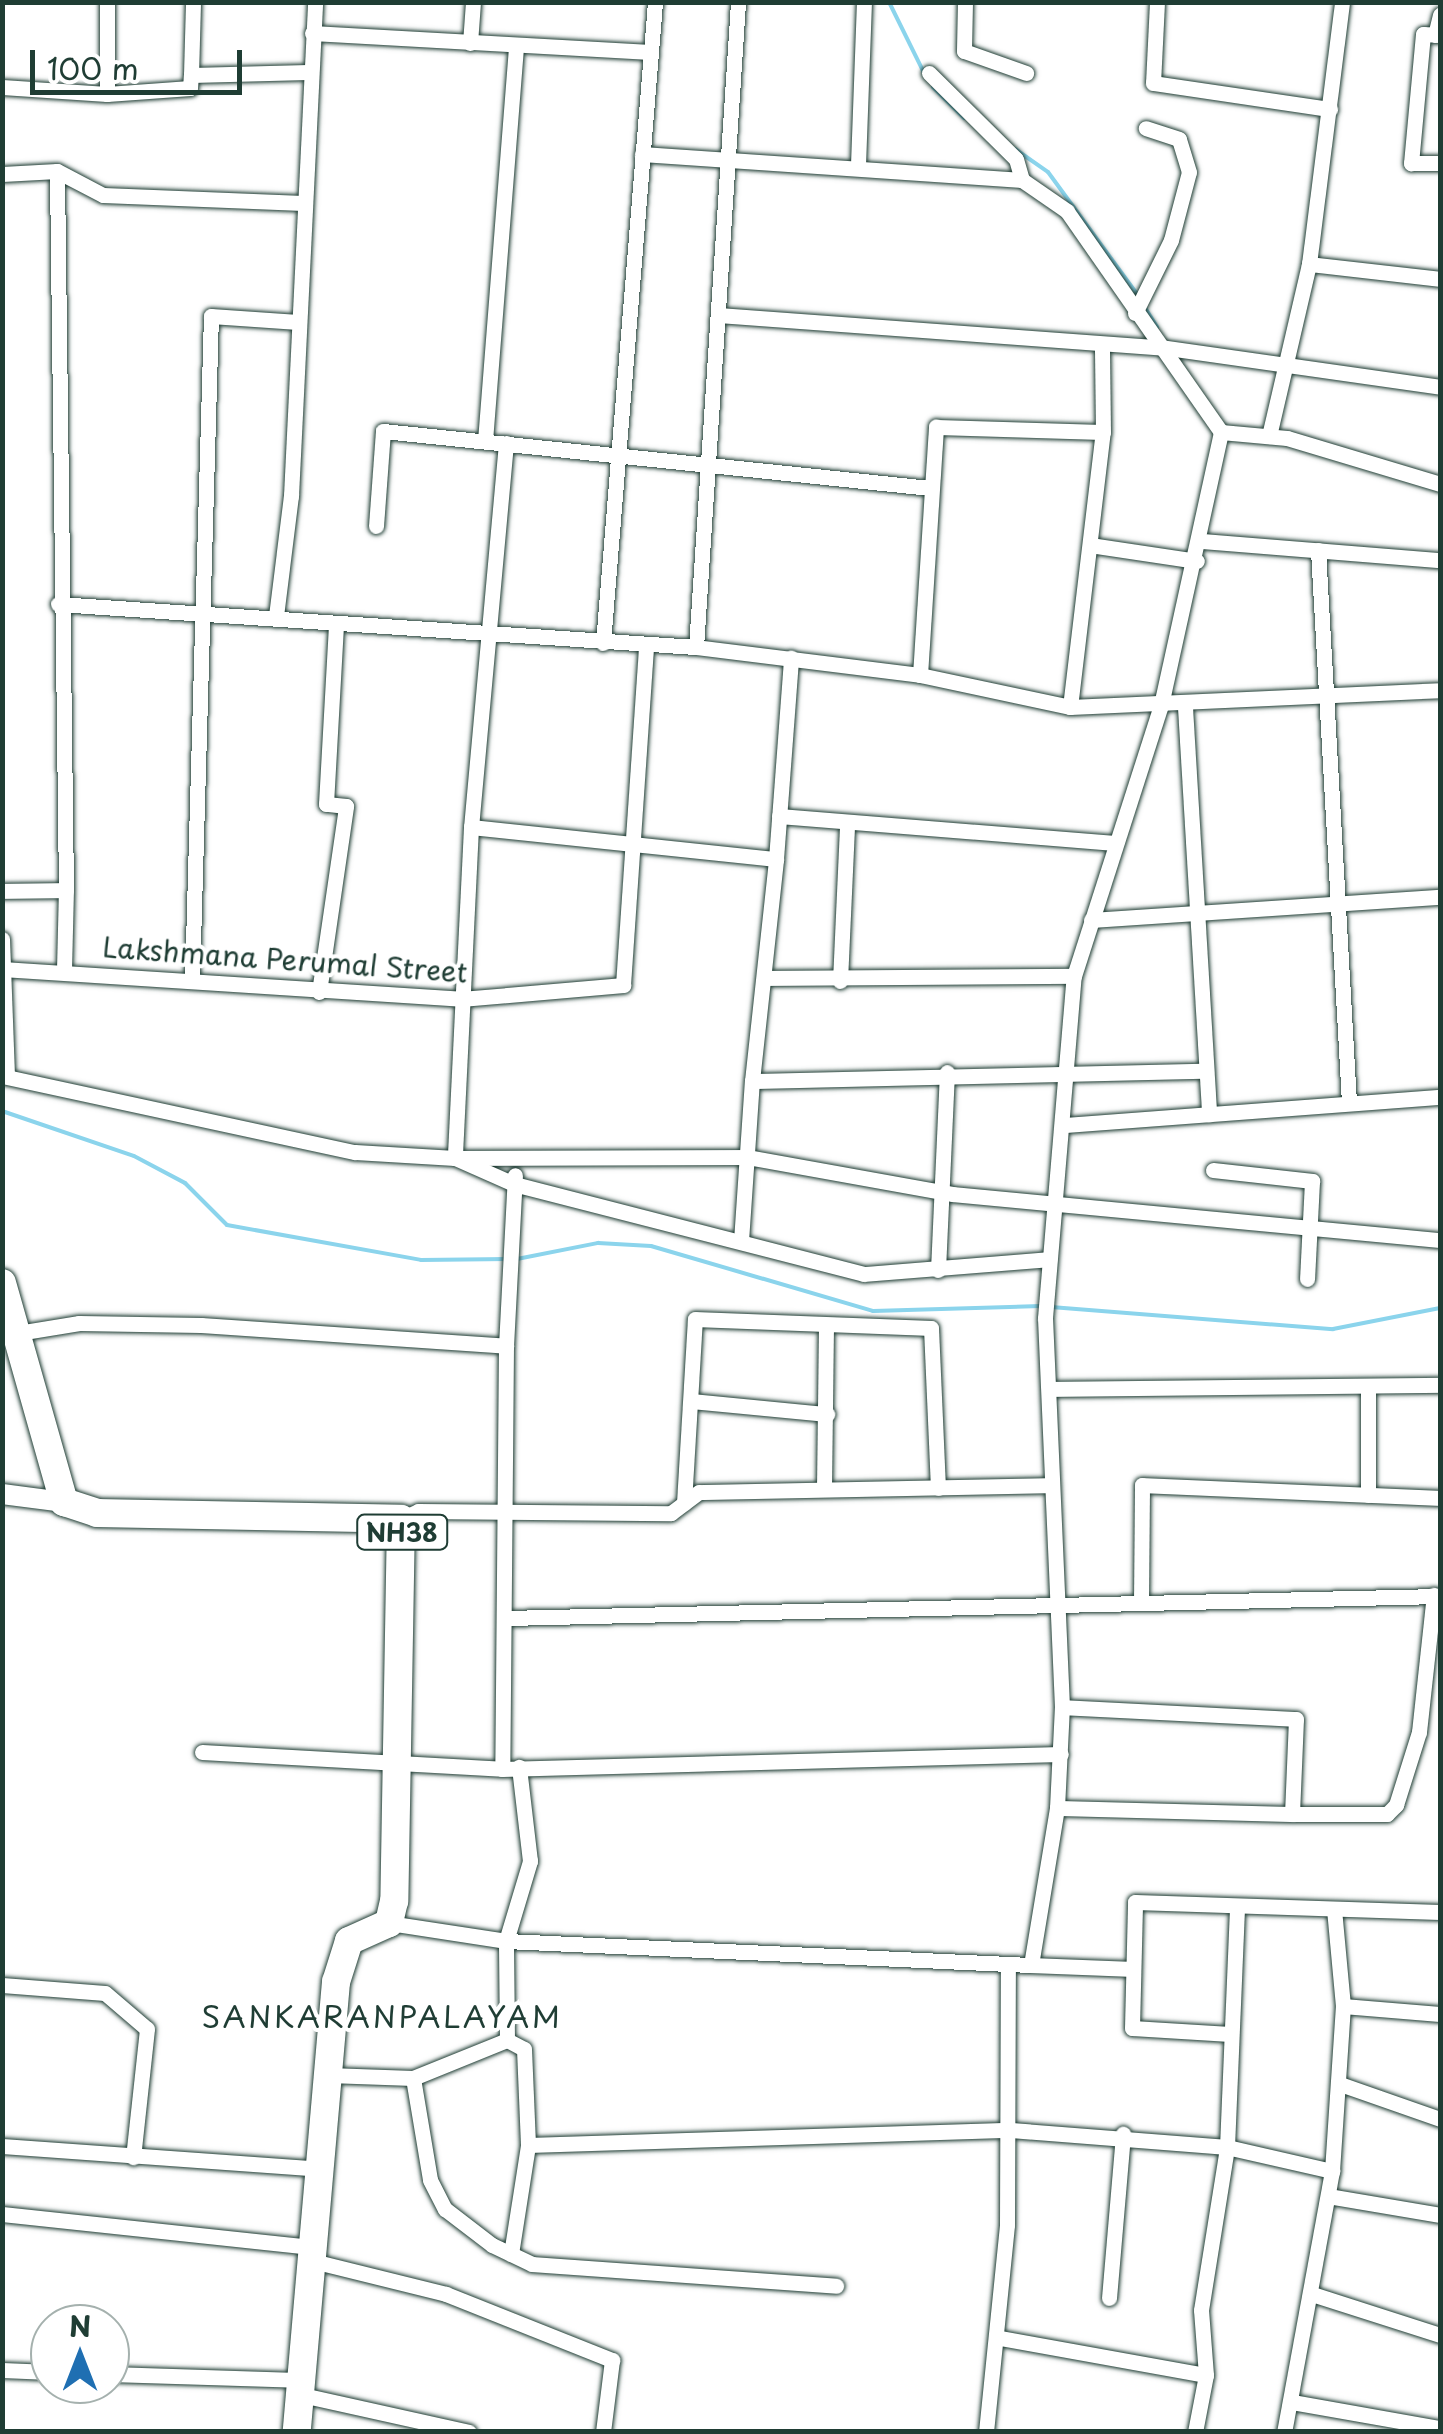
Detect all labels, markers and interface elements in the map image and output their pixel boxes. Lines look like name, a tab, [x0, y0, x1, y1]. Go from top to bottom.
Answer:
scale bar	[35, 30, 248, 92]
text: 100 m	[47, 45, 139, 90]
street label: Lakshmana Perumal Street	[100, 929, 470, 989]
road number: NH38	[354, 1512, 450, 1552]
district label: SANKARANPALAYAM	[201, 1998, 563, 2034]
north arrow	[30, 2304, 130, 2404]
text: N	[69, 2304, 91, 2347]

